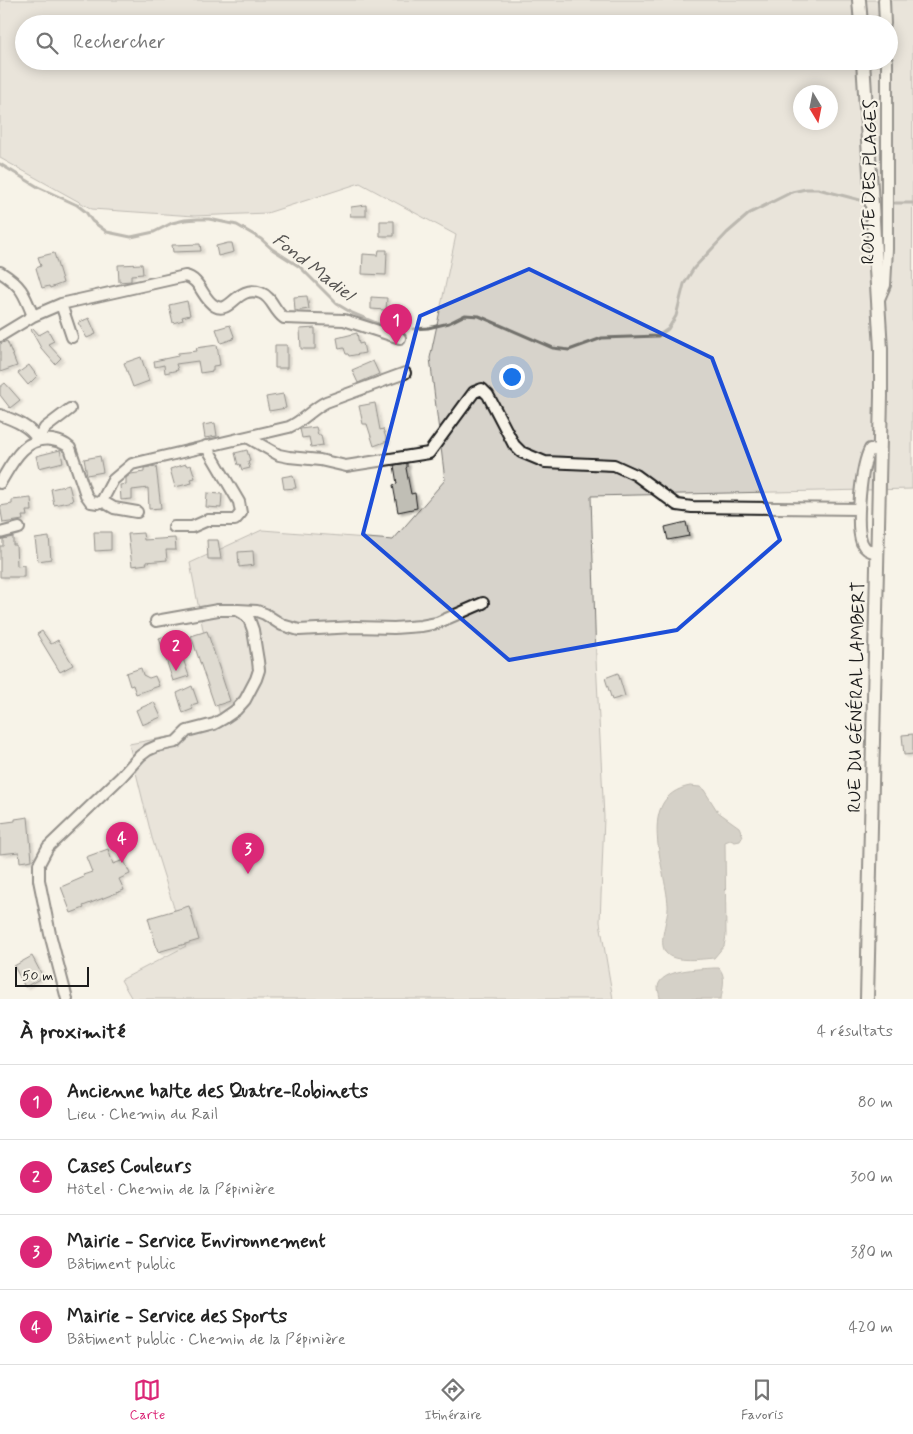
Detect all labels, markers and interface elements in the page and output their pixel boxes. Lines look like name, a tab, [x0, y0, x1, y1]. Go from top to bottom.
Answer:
search box	[15, 15, 898, 70]
icon: search	[33, 29, 61, 57]
text: Rechercher	[73, 30, 165, 55]
north arrow	[793, 85, 838, 130]
street label: ROUTE DES PLAGES	[857, 99, 883, 265]
water label: Fond Madiel	[267, 227, 362, 309]
pin: 1	[380, 304, 412, 345]
your location	[499, 364, 525, 390]
street label: RUE DU GÉNÉRAL LAMBERT	[843, 581, 871, 813]
pin: 2	[160, 630, 192, 671]
pin: 4	[106, 822, 138, 863]
pin: 3	[232, 833, 264, 874]
scale bar	[15, 964, 89, 987]
text: 50 m	[22, 967, 53, 985]
text: À proximité	[20, 1018, 126, 1046]
text: 4 résultats	[817, 1021, 893, 1042]
text: Ancienne halte des Quatre-Robinets	[67, 1079, 368, 1104]
text: 1	[32, 1092, 40, 1113]
text: 80 m	[858, 1092, 893, 1113]
text: Lieu · Chemin du Rail	[67, 1104, 218, 1125]
text: Cases Couleurs	[67, 1154, 191, 1179]
text: 2	[32, 1167, 40, 1188]
text: 300 m	[850, 1167, 893, 1188]
text: Hôtel · Chemin de la Pépinière	[67, 1179, 275, 1200]
text: Mairie - Service Environnement	[67, 1229, 326, 1254]
text: 3	[32, 1242, 40, 1263]
text: 380 m	[850, 1242, 893, 1263]
text: Bâtiment public	[67, 1254, 176, 1275]
text: Mairie - Service des Sports	[67, 1304, 287, 1329]
text: 4	[31, 1317, 41, 1338]
text: 420 m	[849, 1317, 893, 1338]
text: Bâtiment public · Chemin de la Pépinière	[67, 1329, 346, 1350]
tab: Carte	[130, 1376, 165, 1424]
tab: Itinéraire	[424, 1376, 482, 1424]
tab: Favoris	[741, 1376, 783, 1424]

